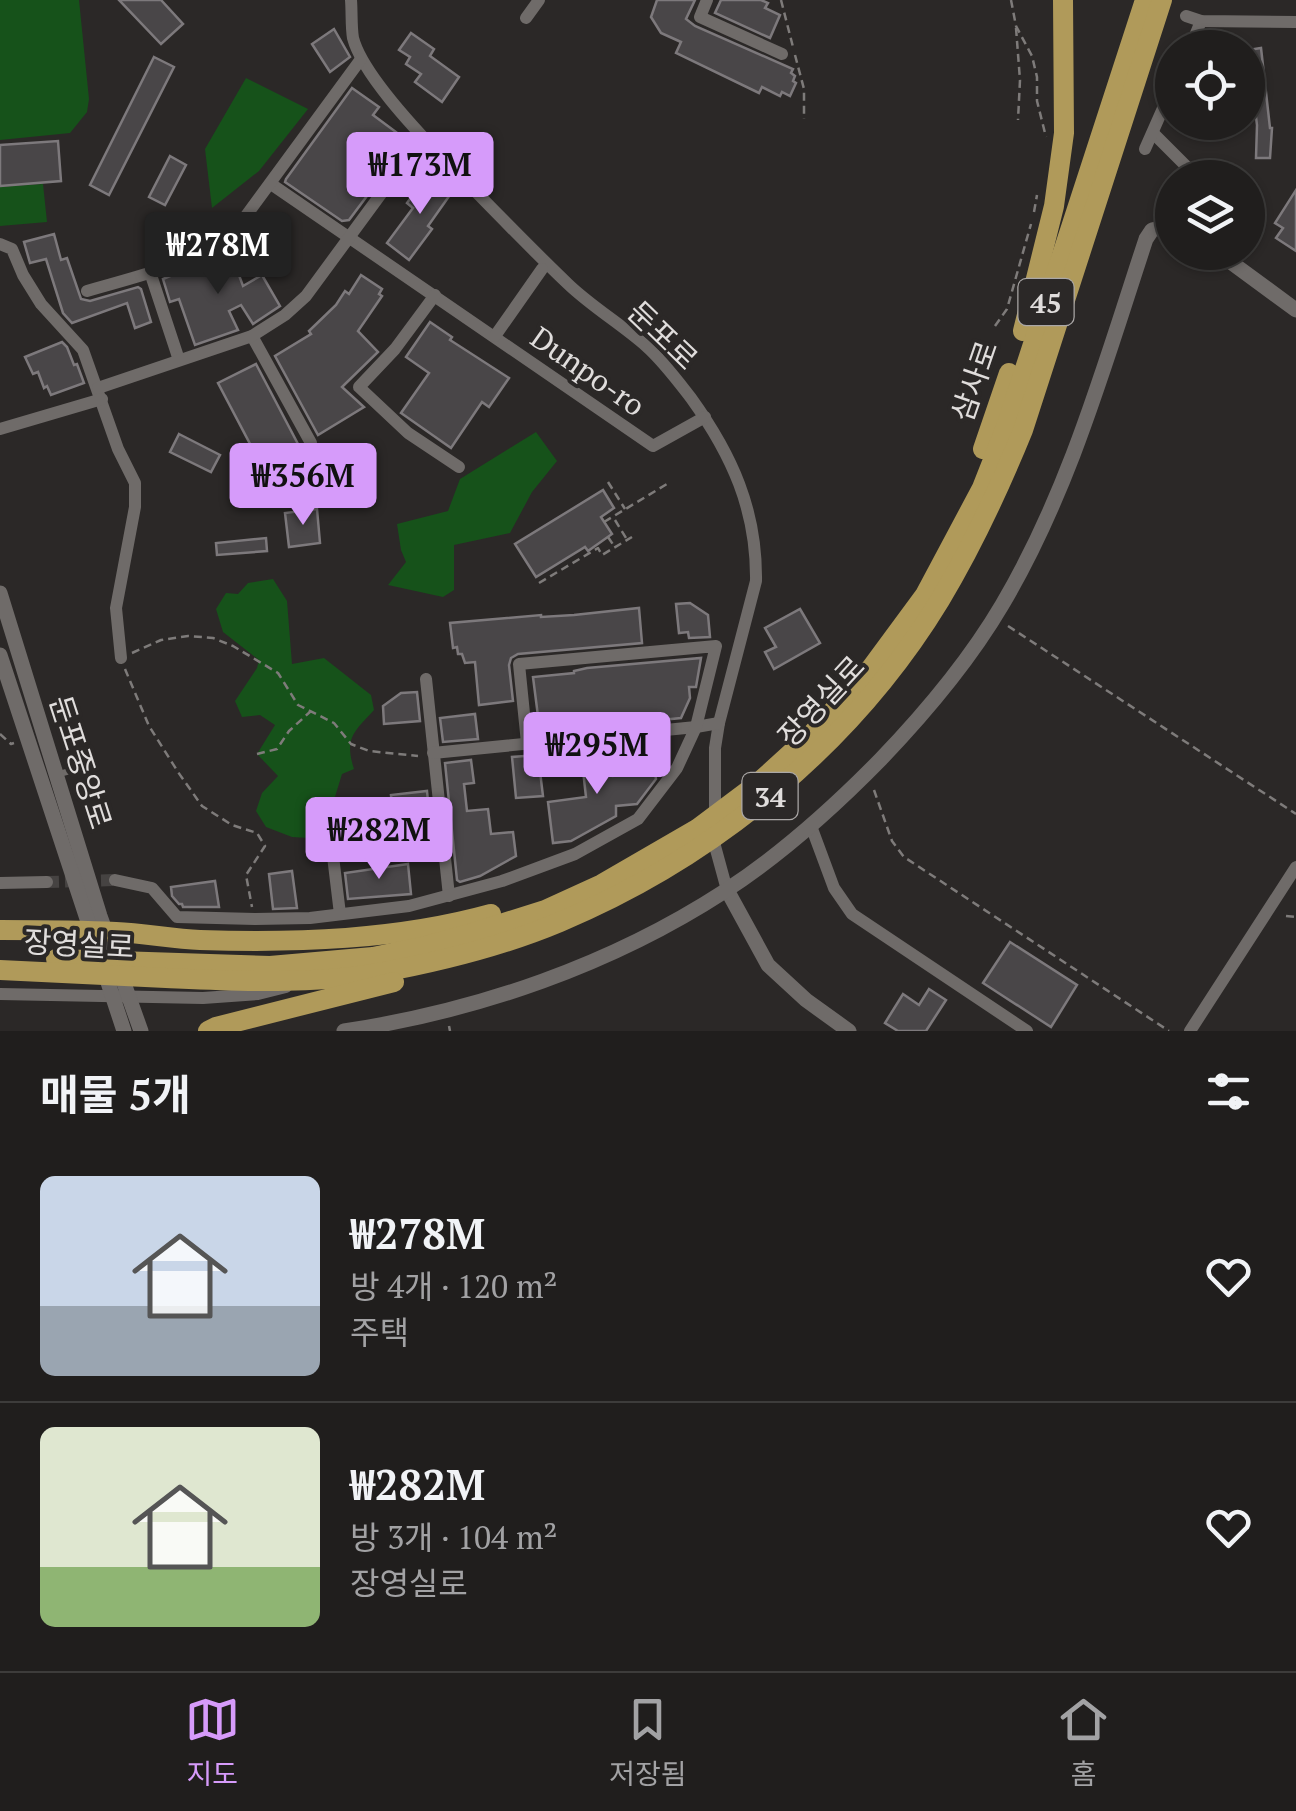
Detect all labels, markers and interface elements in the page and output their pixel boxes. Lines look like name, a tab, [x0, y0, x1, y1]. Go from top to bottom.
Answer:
map controls	[1155, 30, 1265, 270]
button: locate	[1155, 30, 1265, 140]
pin: ₩173M	[350, 132, 490, 217]
text: ₩173M	[369, 143, 471, 185]
button: layers	[1155, 160, 1265, 270]
pin: ₩278M	[148, 212, 288, 297]
text: ₩278M	[167, 223, 269, 265]
road number: 45	[1018, 279, 1074, 325]
street label: 둔포로	[619, 292, 707, 378]
street label: Dunpo-ro	[523, 317, 653, 425]
street label: 삼사로	[942, 335, 1006, 427]
pin: ₩356M	[233, 443, 373, 528]
text: ₩356M	[252, 454, 354, 496]
street label: 장영실로	[769, 647, 873, 755]
street label: 둔포중앙로	[41, 690, 121, 834]
pin: ₩295M	[527, 712, 667, 797]
text: ₩295M	[546, 723, 648, 765]
road number: 34	[742, 773, 798, 819]
pin: ₩282M	[309, 797, 449, 882]
text: ₩282M	[328, 808, 430, 850]
street label: 장영실로	[23, 921, 135, 967]
icon: filters	[1201, 1064, 1256, 1119]
text: 매물 5개	[40, 1066, 191, 1122]
text: ₩278M	[350, 1205, 485, 1261]
icon: home	[120, 1216, 240, 1336]
icon: heart	[1201, 1249, 1256, 1304]
text: 방 4개 · 120 m²	[350, 1265, 557, 1307]
text: 주택	[350, 1311, 409, 1353]
text: ₩282M	[350, 1456, 485, 1512]
icon: home	[120, 1467, 240, 1587]
icon: heart	[1201, 1500, 1256, 1555]
text: 방 3개 · 104 m²	[350, 1516, 557, 1558]
text: 장영실로	[350, 1562, 468, 1604]
tab: 지도	[185, 1692, 240, 1792]
tab: 저장됨	[609, 1692, 687, 1792]
tab: 홈	[1056, 1692, 1111, 1792]

